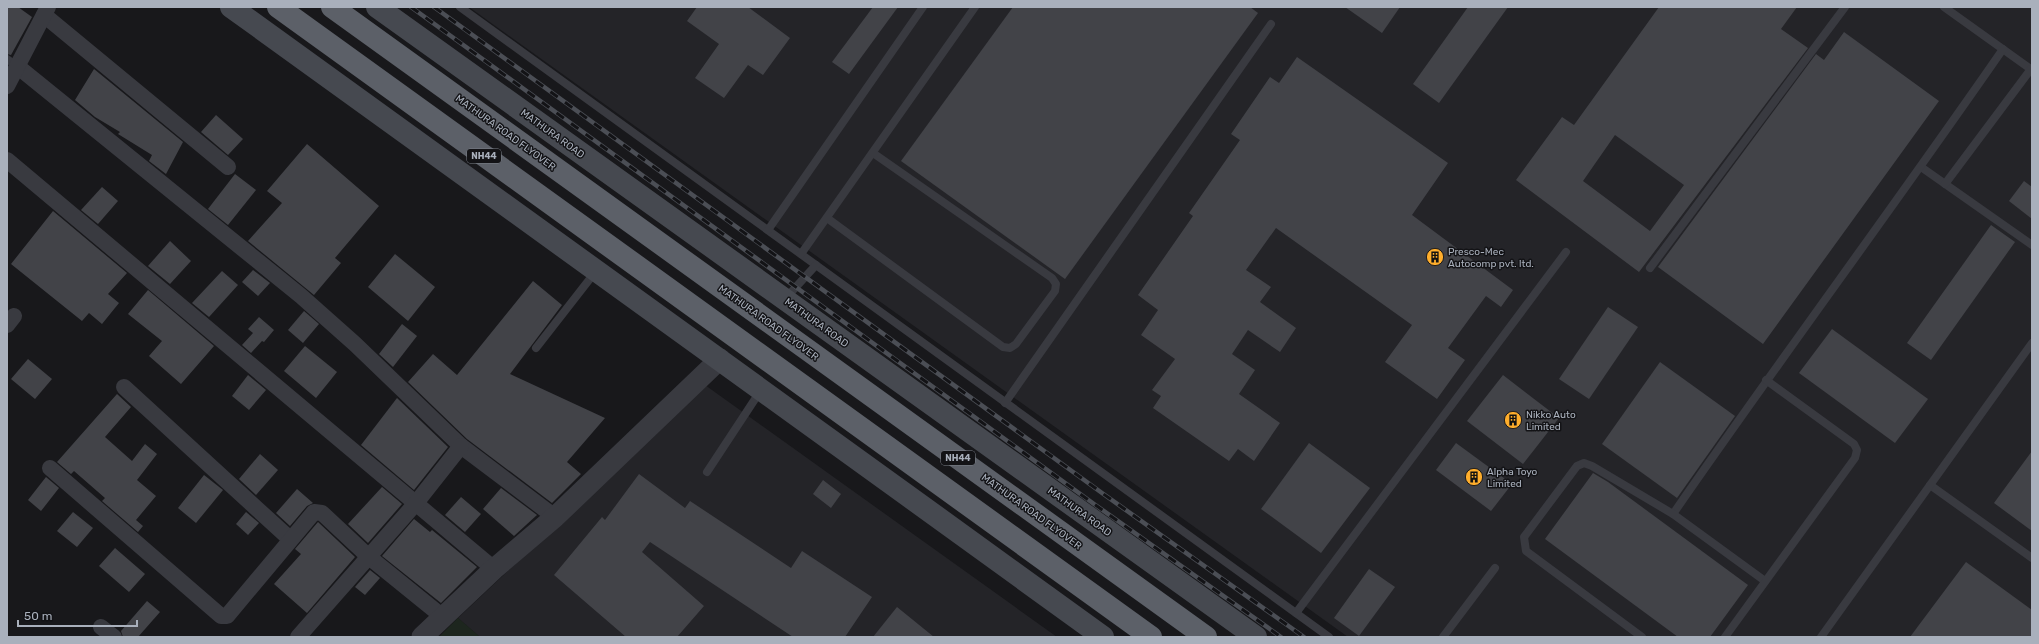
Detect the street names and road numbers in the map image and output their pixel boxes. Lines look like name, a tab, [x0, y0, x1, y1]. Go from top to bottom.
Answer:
street label: MATHURA ROAD FLYOVER	[453, 92, 559, 172]
street label: MATHURA ROAD	[519, 106, 587, 160]
road number: NH44	[467, 149, 501, 163]
street label: MATHURA ROAD FLYOVER	[716, 282, 822, 362]
street label: MATHURA ROAD	[783, 295, 851, 349]
road number: NH44	[941, 451, 975, 465]
street label: MATHURA ROAD FLYOVER	[979, 471, 1085, 551]
street label: MATHURA ROAD	[1046, 484, 1114, 538]

